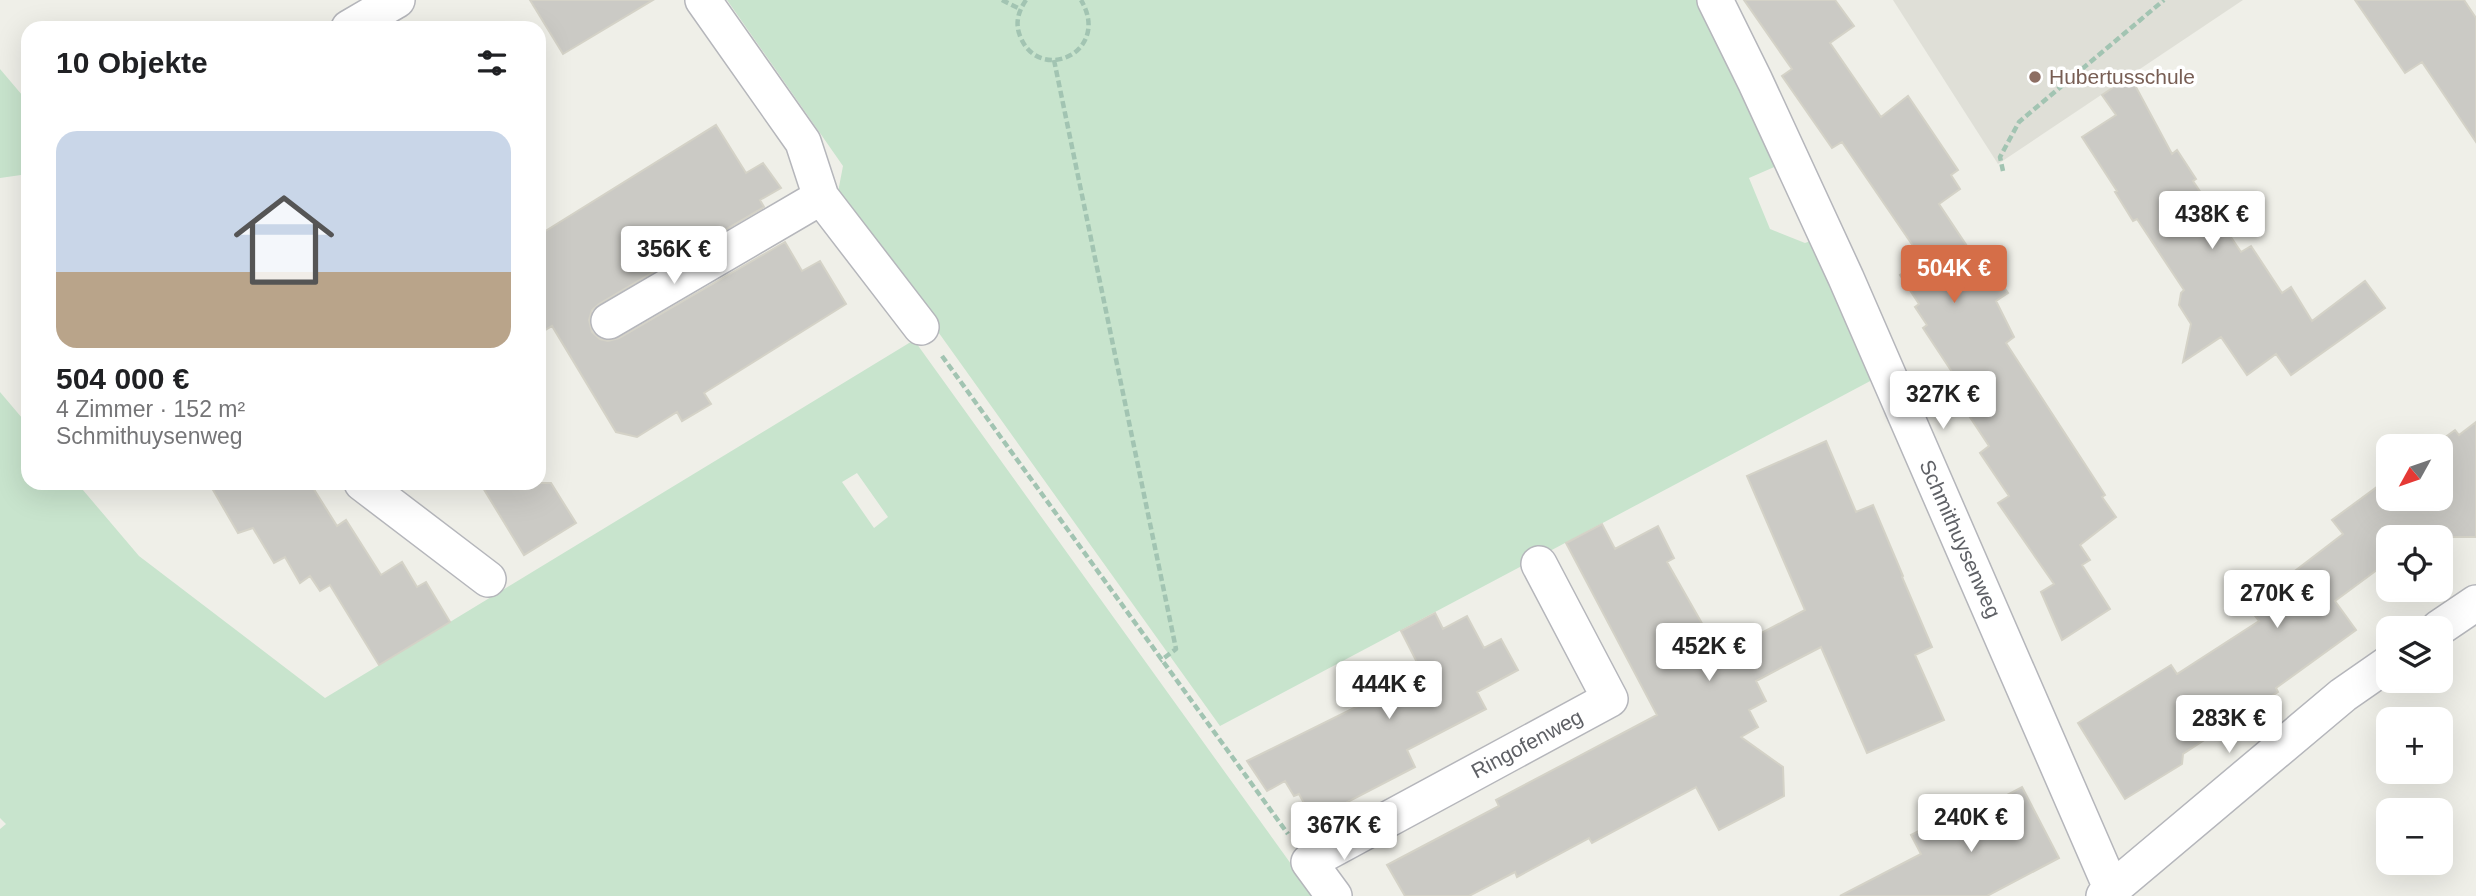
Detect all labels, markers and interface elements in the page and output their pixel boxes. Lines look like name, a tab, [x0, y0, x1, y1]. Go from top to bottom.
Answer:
icon: filters	[473, 44, 511, 82]
text: 10 Objekte	[56, 46, 208, 79]
place label: Hubertusschule	[2049, 65, 2195, 88]
marker: Hubertusschule	[2027, 69, 2043, 85]
icon: home	[221, 177, 347, 303]
pin: 438K €	[2155, 191, 2269, 251]
text: 438K €	[2175, 201, 2249, 227]
pin: 356K €	[617, 226, 731, 286]
text: 356K €	[637, 236, 711, 262]
pin: 504K €	[1897, 246, 2011, 305]
text: 504K €	[1917, 255, 1991, 281]
text: 504 000 €	[56, 362, 189, 395]
pin: 327K €	[1886, 372, 2000, 431]
text: 327K €	[1906, 381, 1980, 407]
text: 4 Zimmer · 152 m²	[56, 396, 245, 422]
text: Schmithuysenweg	[56, 423, 243, 449]
north arrow	[2376, 434, 2454, 511]
map controls	[2376, 434, 2453, 875]
street label: Schmithuysenweg	[1915, 456, 2006, 621]
button: locate	[2376, 525, 2453, 602]
pin: 270K €	[2220, 570, 2334, 630]
text: 270K €	[2240, 580, 2314, 606]
button: layers	[2376, 616, 2453, 693]
pin: 452K €	[1652, 624, 1766, 683]
text: 452K €	[1672, 633, 1746, 659]
pin: 444K €	[1332, 662, 1446, 721]
text: 444K €	[1352, 671, 1426, 697]
pin: 283K €	[2172, 696, 2286, 755]
street label: Ringofenweg	[1467, 705, 1586, 782]
text: 283K €	[2192, 705, 2266, 731]
button: +	[2376, 707, 2453, 784]
pin: 240K €	[1914, 794, 2028, 854]
button: −	[2376, 798, 2453, 875]
pin: 367K €	[1287, 802, 1401, 862]
text: 240K €	[1934, 804, 2008, 830]
text: 367K €	[1307, 812, 1381, 838]

